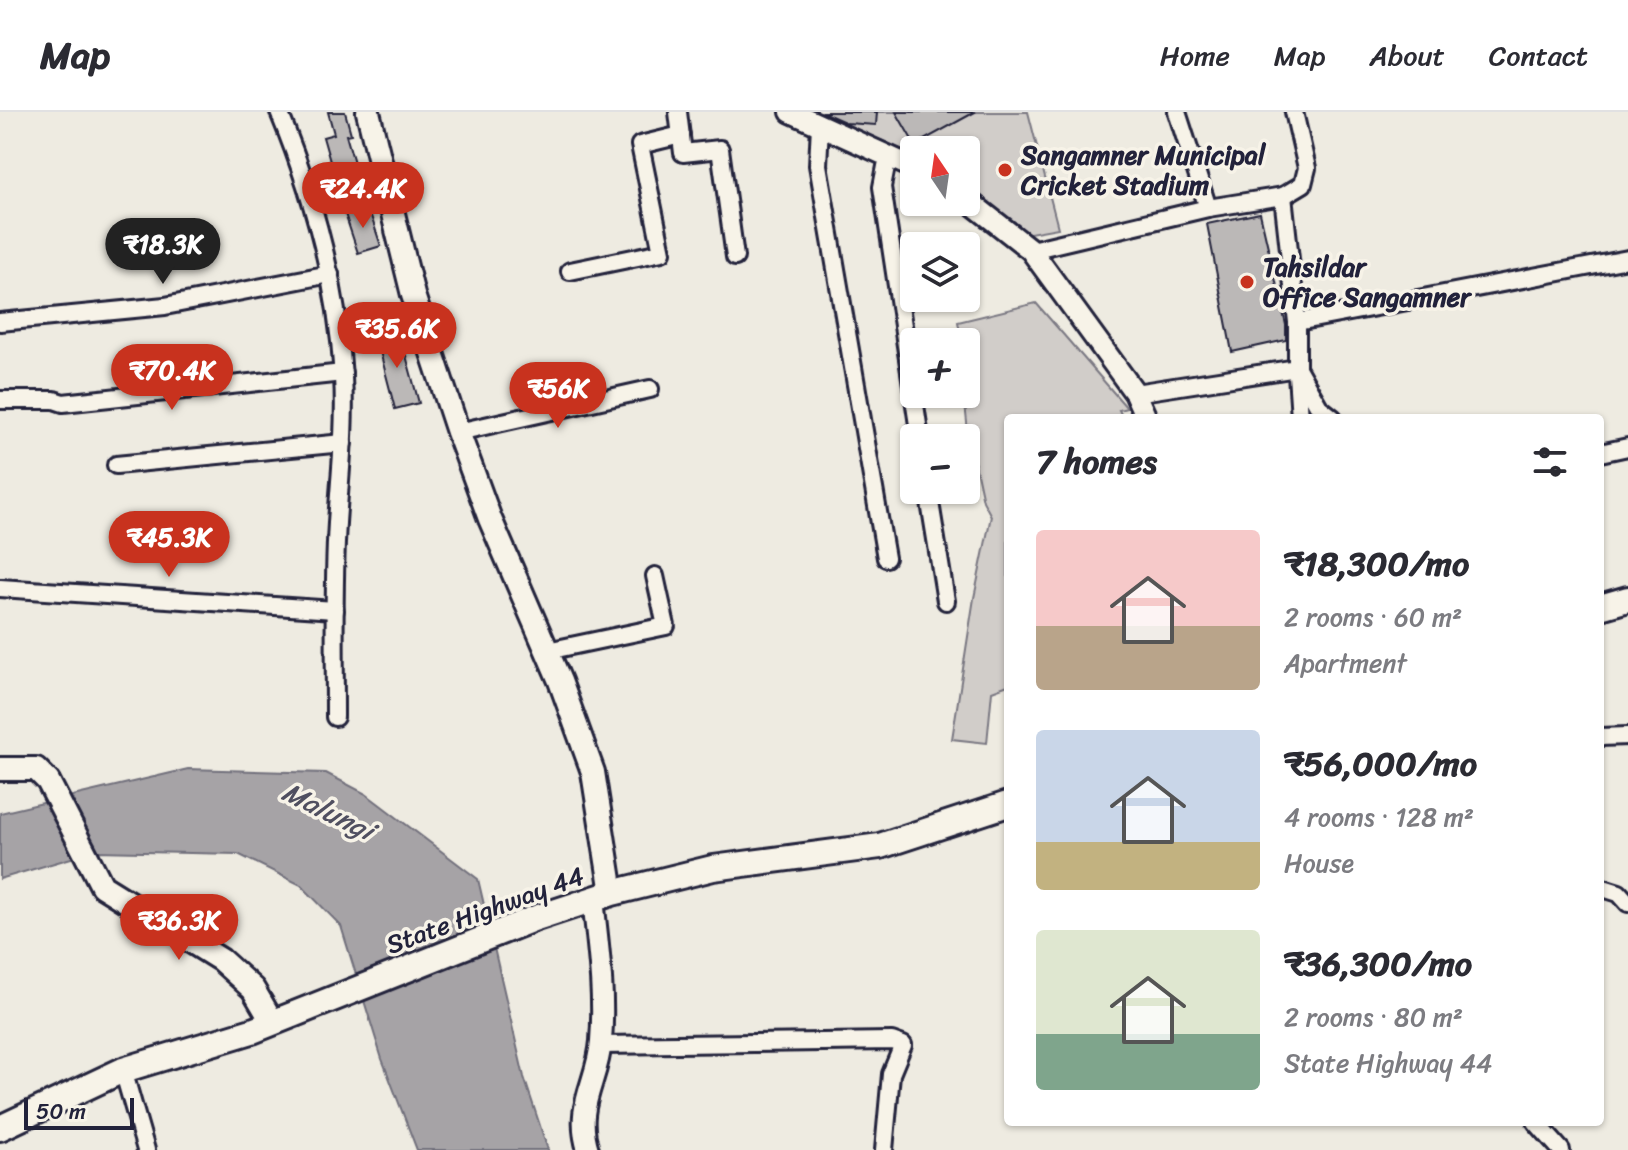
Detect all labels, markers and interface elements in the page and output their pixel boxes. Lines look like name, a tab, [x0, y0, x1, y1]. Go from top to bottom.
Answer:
text: Map	[40, 22, 110, 89]
text: Home	[1160, 31, 1230, 80]
text: Map	[1274, 31, 1325, 80]
text: About	[1369, 31, 1445, 80]
text: Contact	[1489, 31, 1588, 80]
place label: Sangamner Municipal Cricket Stadium	[1020, 132, 1267, 208]
north arrow	[900, 136, 980, 216]
map controls	[900, 136, 980, 504]
marker: Sangamner Municipal Cricket Stadium	[996, 161, 1014, 179]
pin: ₹24.4K	[298, 162, 428, 230]
text: ₹24.4K	[320, 165, 406, 211]
pin: ₹18.3K	[98, 218, 228, 286]
text: ₹18.3K	[123, 221, 203, 267]
button: layers	[900, 232, 980, 312]
place label: Tahsildar Office Sangamner	[1263, 244, 1473, 320]
marker: Tahsildar Office Sangamner	[1238, 273, 1256, 291]
pin: ₹35.6K	[332, 302, 462, 370]
text: ₹35.6K	[355, 305, 439, 351]
button: +	[900, 328, 980, 408]
pin: ₹70.4K	[107, 344, 237, 412]
text: ₹70.4K	[129, 347, 215, 393]
pin: ₹56K	[511, 362, 605, 430]
text: ₹56K	[527, 365, 589, 411]
button: −	[900, 424, 980, 504]
text: 7 homes	[1036, 432, 1157, 492]
icon: filters	[1528, 440, 1572, 484]
pin: ₹45.3K	[104, 511, 234, 579]
text: ₹45.3K	[127, 514, 211, 560]
text: ₹18,300/mo	[1284, 534, 1469, 594]
icon: home	[1100, 562, 1196, 658]
text: 2 rooms · 60 m²	[1284, 594, 1462, 640]
text: Apartment	[1284, 640, 1407, 686]
text: ₹56,000/mo	[1284, 734, 1477, 794]
icon: home	[1100, 762, 1196, 858]
water label: Malungi	[274, 768, 387, 857]
text: 4 rooms · 128 m²	[1284, 794, 1474, 840]
text: House	[1284, 840, 1354, 886]
street label: State Highway 44	[379, 853, 591, 967]
pin: ₹36.3K	[114, 894, 244, 962]
text: ₹36.3K	[138, 897, 220, 943]
text: ₹36,300/mo	[1284, 934, 1472, 994]
icon: home	[1100, 962, 1196, 1058]
text: 2 rooms · 80 m²	[1284, 994, 1463, 1040]
text: State Highway 44	[1284, 1040, 1492, 1086]
text: 50 m	[36, 1092, 86, 1131]
scale bar	[24, 1094, 134, 1130]

